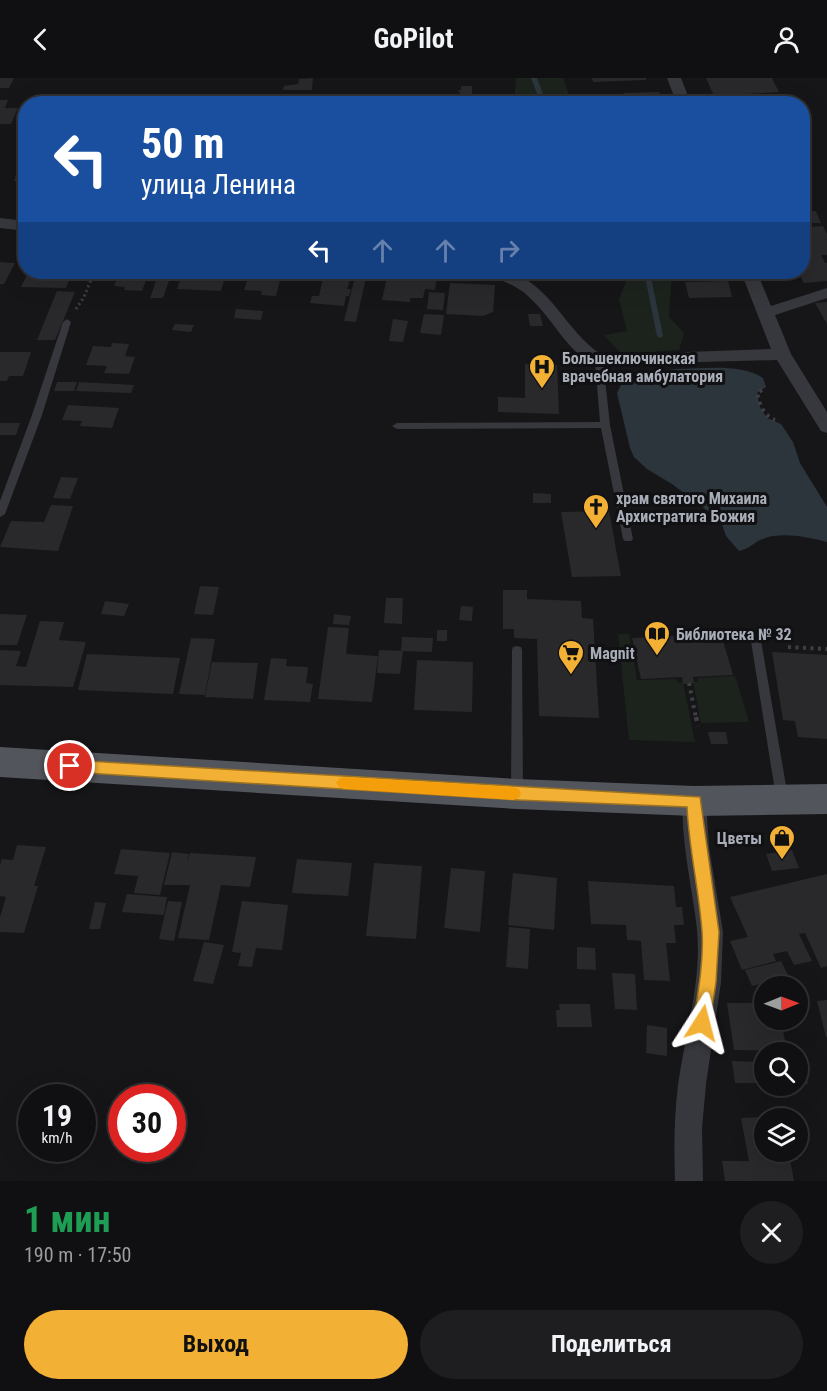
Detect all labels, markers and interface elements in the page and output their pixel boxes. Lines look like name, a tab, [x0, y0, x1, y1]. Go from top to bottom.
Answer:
icon: back	[24, 23, 57, 56]
text: GoPilot	[374, 23, 453, 55]
icon: person	[770, 23, 803, 56]
text: 50 m	[141, 119, 224, 168]
icon: left	[42, 120, 120, 198]
text: улица Ленина	[141, 169, 296, 201]
icon: left	[303, 234, 336, 267]
icon: ahead	[366, 234, 399, 267]
icon: ahead	[429, 234, 462, 267]
icon: right	[492, 234, 525, 267]
place label: Большеключинская врачебная амбулатория	[562, 349, 723, 386]
hospital icon: Большеключинская врачебная амбулатория	[527, 352, 557, 390]
place label: храм святого Михаила Архистратига Божия	[616, 489, 768, 526]
church icon: храм святого Михаила Архистратига Божия	[581, 492, 611, 530]
library icon: Библиотека № 32	[642, 619, 672, 657]
place label: Библиотека № 32	[676, 625, 792, 644]
supermarket icon: Magnit	[556, 638, 586, 676]
place label: Magnit	[590, 644, 635, 663]
pin	[44, 740, 95, 791]
icon: arrive	[53, 749, 86, 782]
shop icon: Цветы	[767, 823, 797, 861]
place label: Цветы	[717, 829, 762, 848]
north arrow	[754, 976, 808, 1030]
map controls	[754, 976, 808, 1162]
position arrow	[670, 991, 734, 1055]
button: search	[754, 1042, 808, 1096]
speed limit sign: 30	[108, 1084, 186, 1162]
text: 19	[42, 1098, 72, 1133]
button: layers	[754, 1108, 808, 1162]
text: km/h	[42, 1129, 72, 1147]
text: 1 мин	[24, 1199, 110, 1241]
button: close	[740, 1201, 803, 1264]
text: 190 m · 17:50	[24, 1243, 131, 1267]
button: Выход	[24, 1310, 408, 1379]
button: Поделиться	[420, 1310, 803, 1379]

